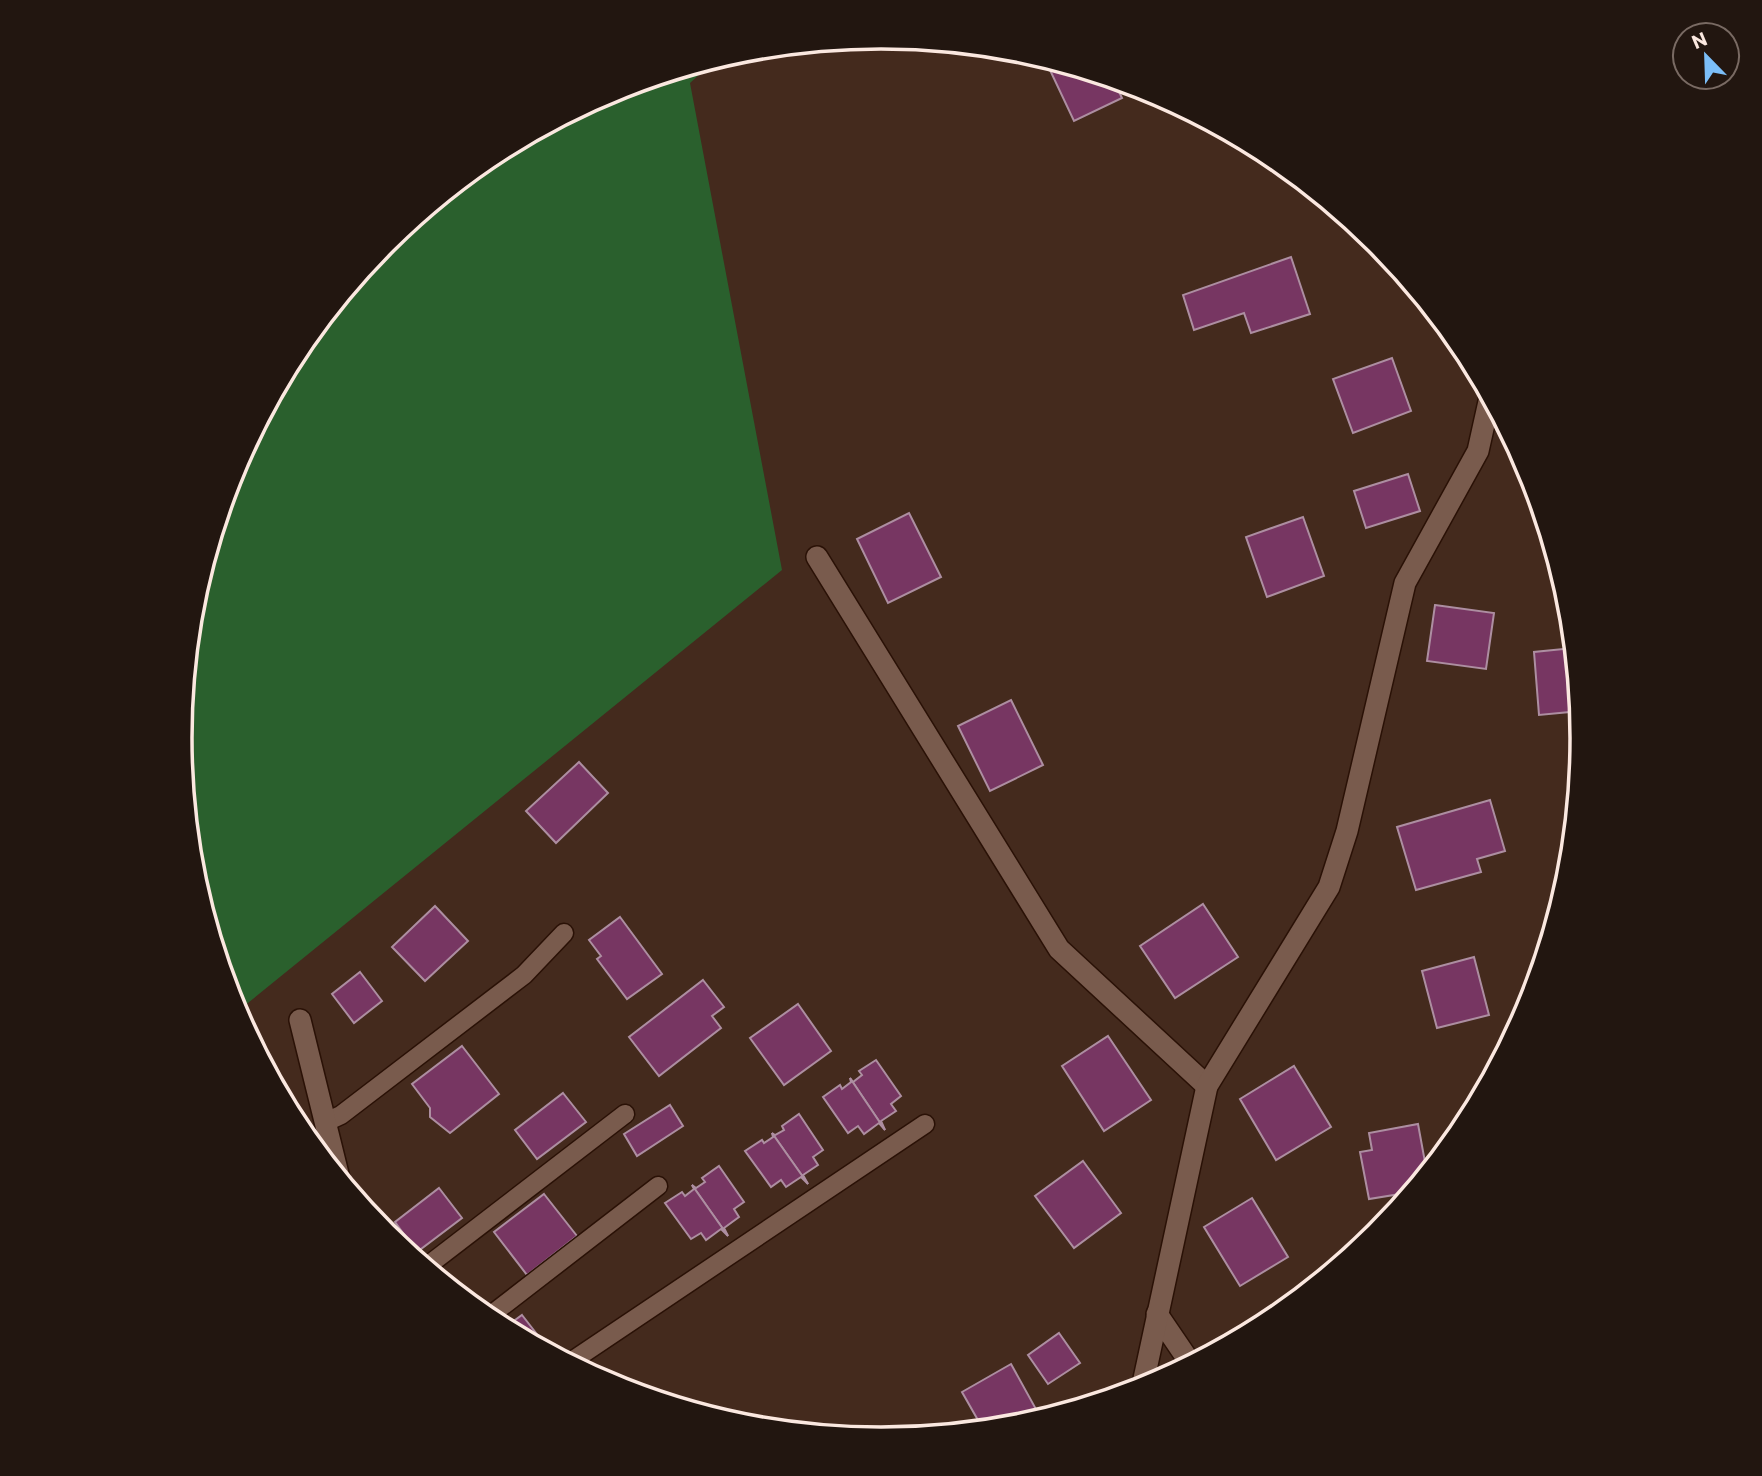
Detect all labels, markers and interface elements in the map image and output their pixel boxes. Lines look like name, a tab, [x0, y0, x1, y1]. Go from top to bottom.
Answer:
north arrow	[1671, 21, 1741, 91]
text: N	[1688, 27, 1710, 53]

